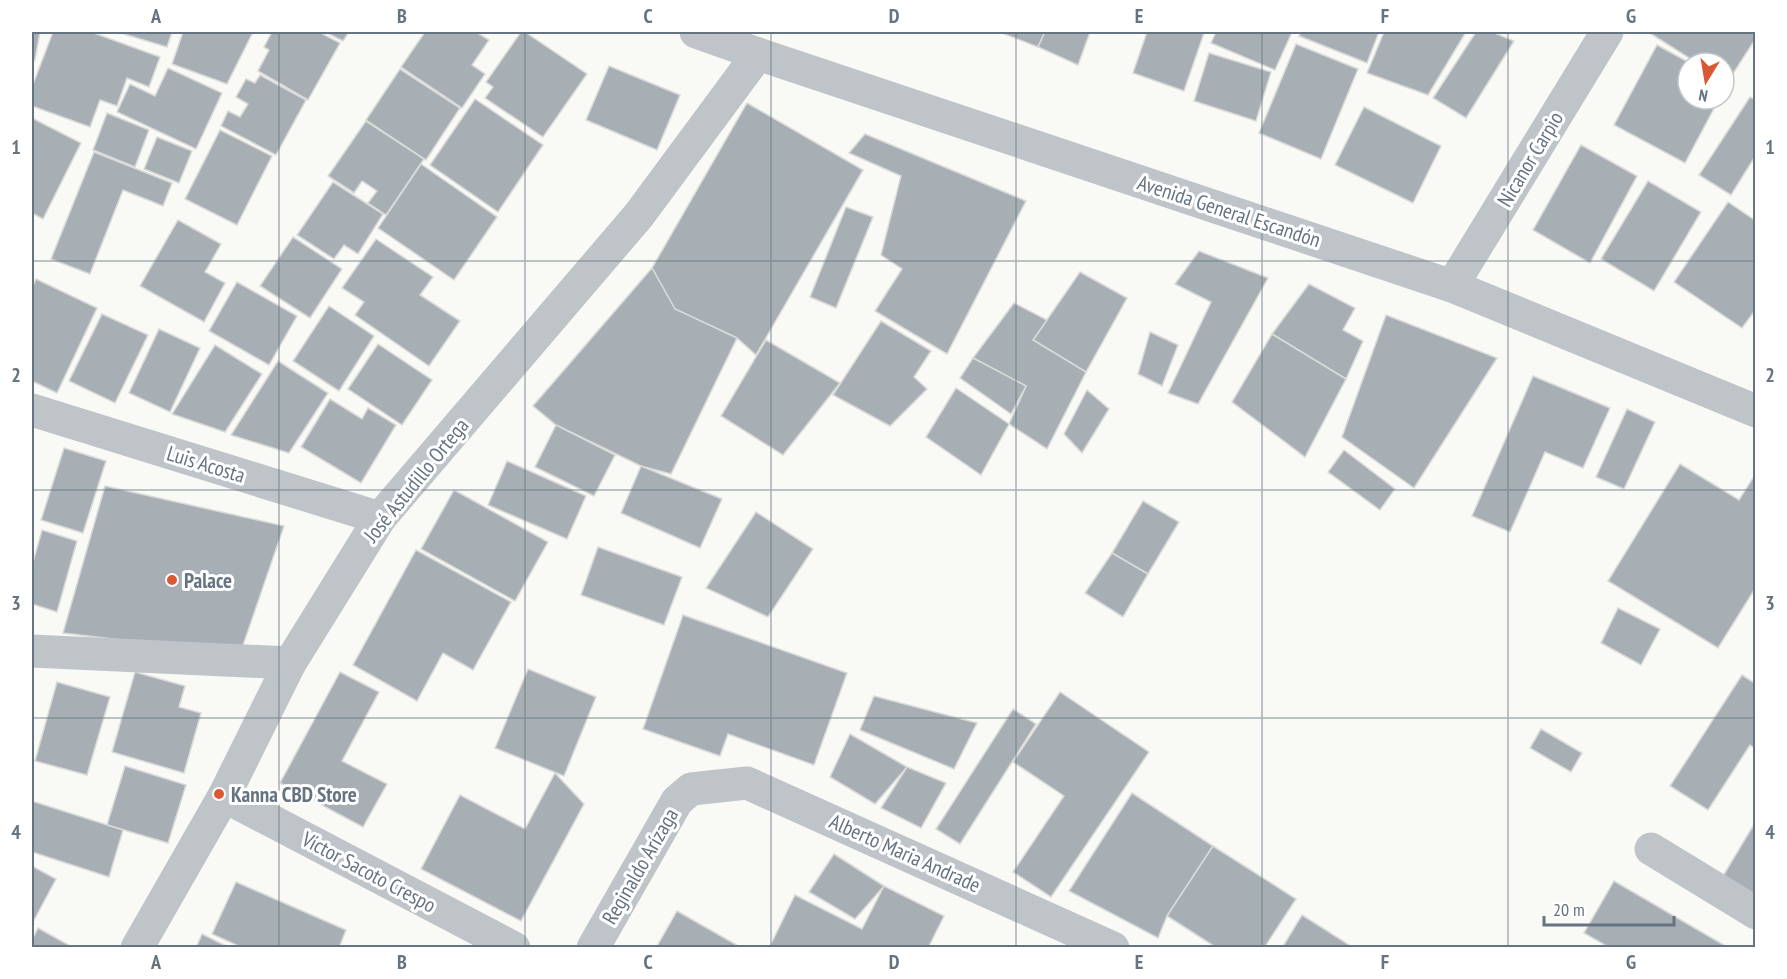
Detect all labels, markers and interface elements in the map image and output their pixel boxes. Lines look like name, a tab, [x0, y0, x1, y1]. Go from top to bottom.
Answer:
text: A	[150, 3, 162, 29]
text: B	[397, 3, 407, 29]
text: C	[643, 3, 653, 29]
text: D	[889, 3, 900, 29]
text: E	[1135, 3, 1143, 29]
text: F	[1381, 3, 1389, 29]
text: G	[1626, 3, 1636, 29]
north arrow	[1676, 51, 1736, 111]
text: N	[1697, 85, 1709, 106]
street label: Nicanor Carpio	[1491, 106, 1569, 212]
text: 1	[11, 134, 21, 160]
text: 1	[1765, 134, 1775, 160]
street label: Avenida General Escandón	[1134, 169, 1324, 253]
text: 2	[11, 362, 21, 388]
text: 2	[1765, 362, 1775, 388]
street label: José Astudillo Ortega	[357, 412, 474, 548]
street label: Luis Acosta	[164, 439, 248, 489]
place label: Palace	[184, 567, 232, 594]
marker: Palace	[165, 573, 179, 587]
text: 3	[11, 590, 21, 616]
text: 3	[1765, 590, 1775, 616]
place label: Kanna CBD Store	[231, 781, 357, 808]
marker: Kanna CBD Store	[212, 787, 226, 801]
street label: Reginaldo Arízaga	[596, 803, 684, 929]
street label: Alberto Maria Andrade	[825, 808, 985, 898]
text: 4	[11, 819, 21, 845]
text: 4	[1765, 819, 1775, 845]
street label: Víctor Sacoto Crespo	[297, 825, 441, 919]
scale bar	[1544, 889, 1674, 927]
text: 20 m	[1553, 898, 1585, 921]
text: A	[150, 949, 162, 975]
text: B	[397, 949, 407, 975]
text: C	[643, 949, 653, 975]
text: D	[889, 949, 900, 975]
text: E	[1135, 949, 1143, 975]
text: F	[1381, 949, 1389, 975]
text: G	[1626, 949, 1636, 975]

